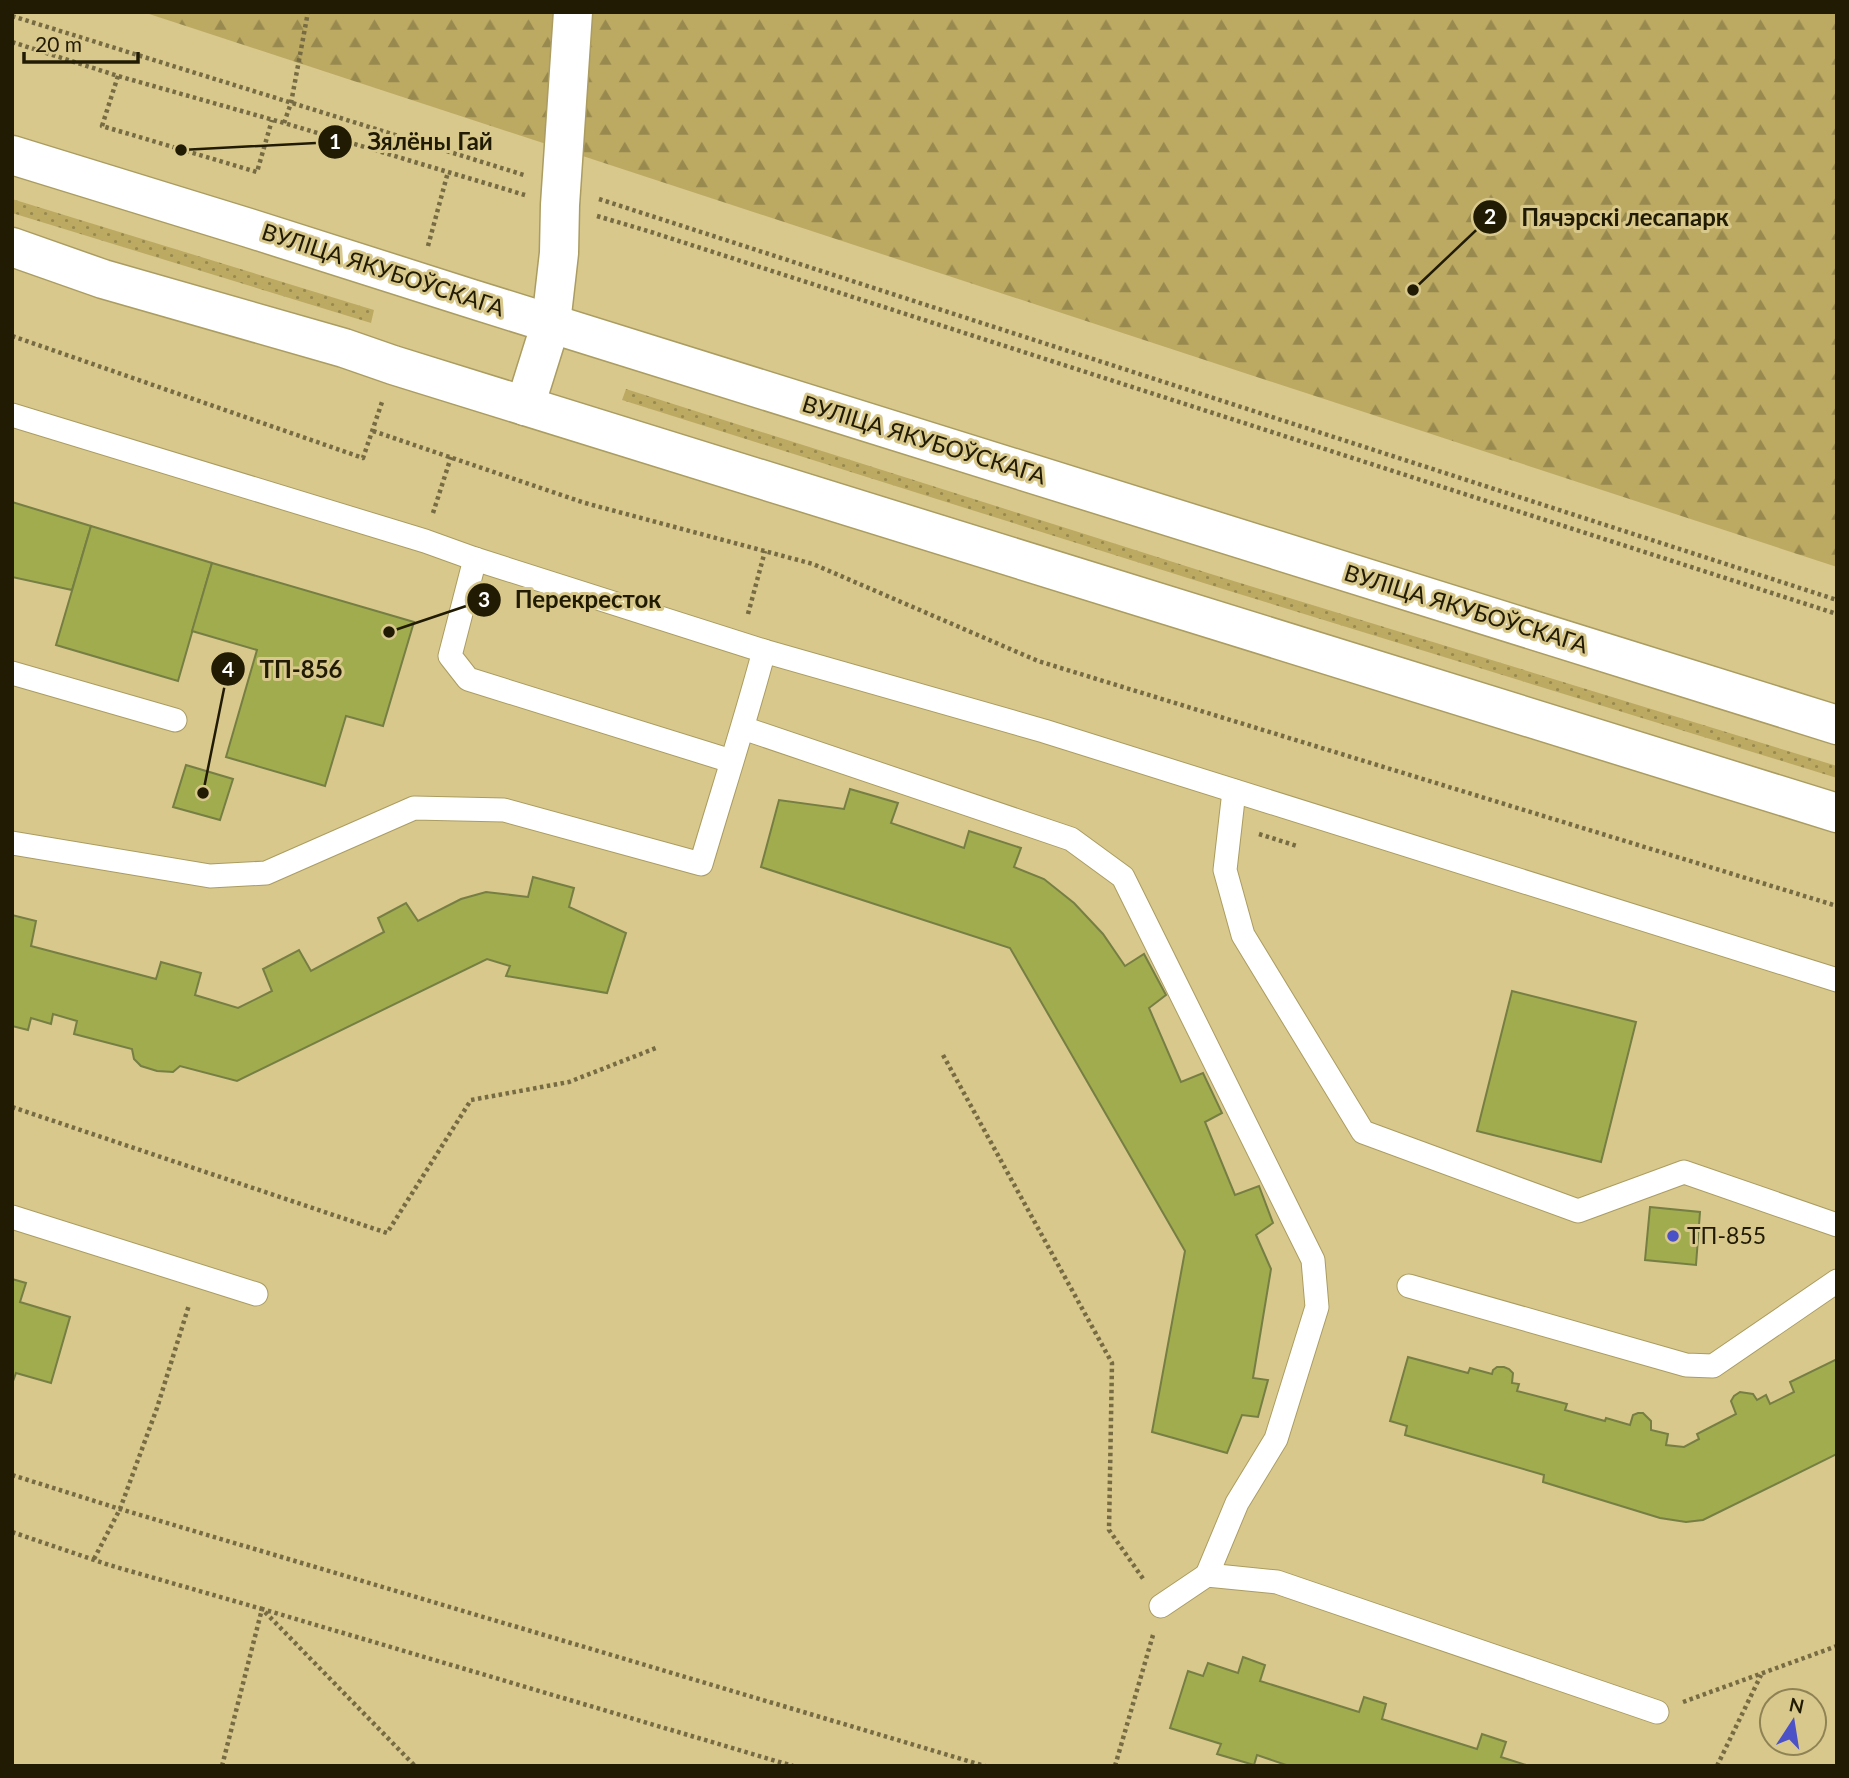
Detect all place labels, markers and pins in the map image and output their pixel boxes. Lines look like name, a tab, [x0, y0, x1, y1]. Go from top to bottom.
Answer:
callout: Зялёны Гай	[318, 119, 507, 164]
callout: Пячэрскі лесапарк	[1473, 195, 1743, 240]
callout: Перекресток	[466, 577, 676, 622]
callout: ТП-856	[211, 647, 357, 692]
place label: ТП-855	[1687, 1221, 1766, 1249]
marker: ТП-855	[1665, 1228, 1681, 1244]

